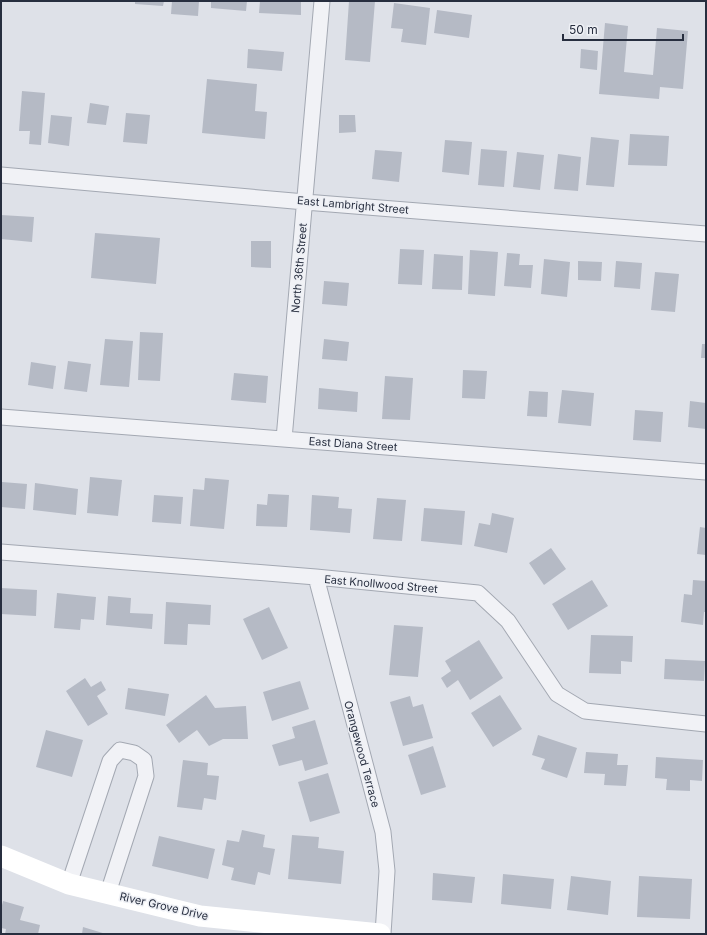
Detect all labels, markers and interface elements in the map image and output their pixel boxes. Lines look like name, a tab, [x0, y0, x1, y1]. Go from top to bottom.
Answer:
scale bar	[563, 16, 683, 42]
text: 50 m	[569, 22, 598, 37]
street label: East Lambright Street	[297, 193, 410, 217]
street label: North 36th Street	[288, 222, 310, 314]
street label: East Diana Street	[308, 434, 398, 454]
street label: East Knollwood Street	[324, 572, 439, 596]
street label: Orangewood Terrace	[341, 699, 383, 809]
street label: River Grove Drive	[118, 889, 210, 923]

